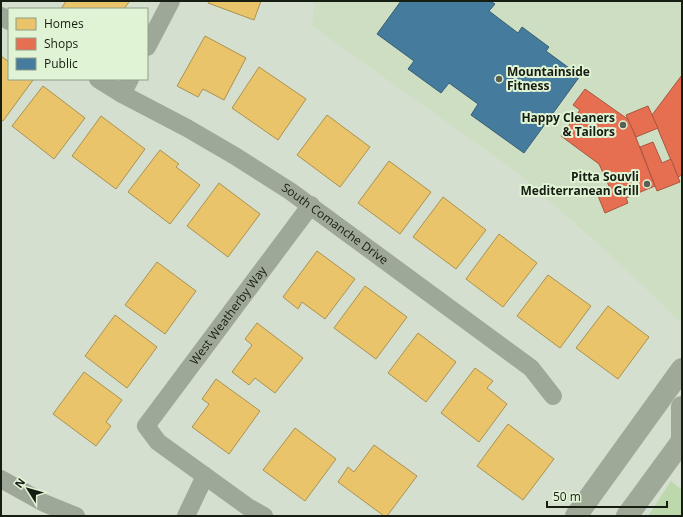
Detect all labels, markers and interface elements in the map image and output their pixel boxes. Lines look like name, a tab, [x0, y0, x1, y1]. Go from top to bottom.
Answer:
legend	[8, 8, 148, 80]
text: Homes	[44, 15, 84, 32]
text: Shops	[44, 35, 79, 52]
text: Public	[44, 55, 78, 72]
place label: Mountainside Fitness	[507, 63, 590, 94]
marker: Mountainside Fitness	[494, 74, 504, 84]
place label: Happy Cleaners & Tailors	[521, 109, 615, 140]
marker: Happy Cleaners & Tailors	[618, 120, 628, 130]
place label: Pitta Souvli Mediterranean Grill	[521, 168, 639, 199]
street label: South Comanche Drive	[278, 179, 392, 268]
marker: Pitta Souvli Mediterranean Grill	[642, 179, 652, 189]
street label: West Weatherby Way	[186, 262, 271, 368]
north arrow	[8, 469, 48, 509]
text: N	[11, 475, 28, 491]
scale bar	[547, 483, 667, 509]
text: 50 m	[553, 488, 581, 505]

